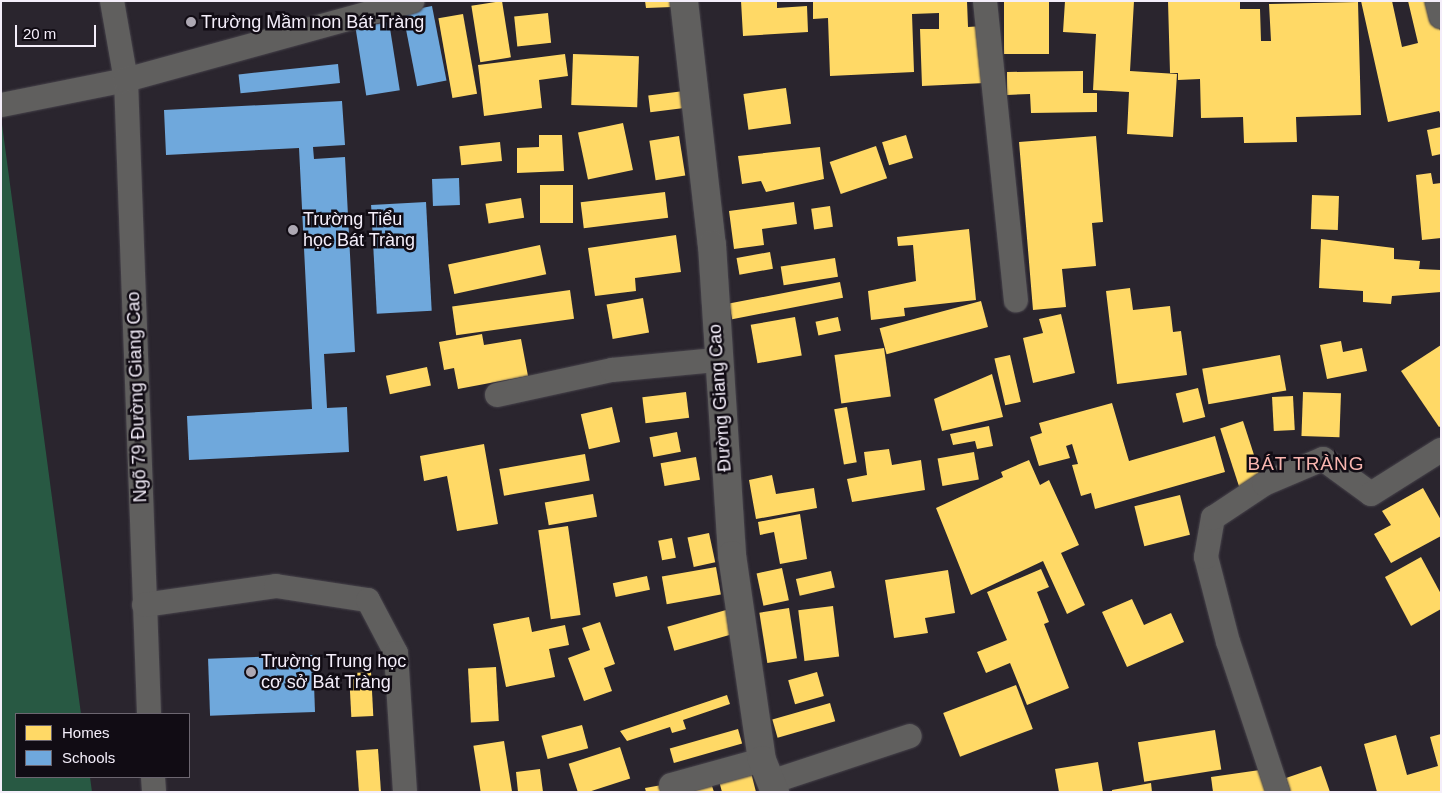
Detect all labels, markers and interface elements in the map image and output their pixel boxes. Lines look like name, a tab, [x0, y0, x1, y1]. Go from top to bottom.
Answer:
place label: Trường Mầm non Bát Tràng	[201, 11, 425, 33]
scale bar	[18, 15, 99, 47]
marker: Trường Mầm non Bát Tràng	[185, 16, 197, 28]
text: 20 m	[23, 25, 56, 42]
place label: Trường Tiểu học Bát Tràng	[303, 209, 415, 252]
marker: Trường Tiểu học Bát Tràng	[287, 224, 299, 236]
street label: Ngõ 79 Đường Giang Cao	[123, 291, 151, 503]
street label: Đường Giang Cao	[704, 323, 736, 473]
district label: BÁT TRÀNG	[1246, 453, 1366, 475]
place label: Trường Trung học cơ sở Bát Tràng	[261, 651, 407, 694]
marker: Trường Trung học cơ sở Bát Tràng	[245, 666, 257, 678]
legend	[15, 713, 190, 778]
text: Homes	[62, 724, 110, 741]
text: Schools	[62, 749, 115, 766]

